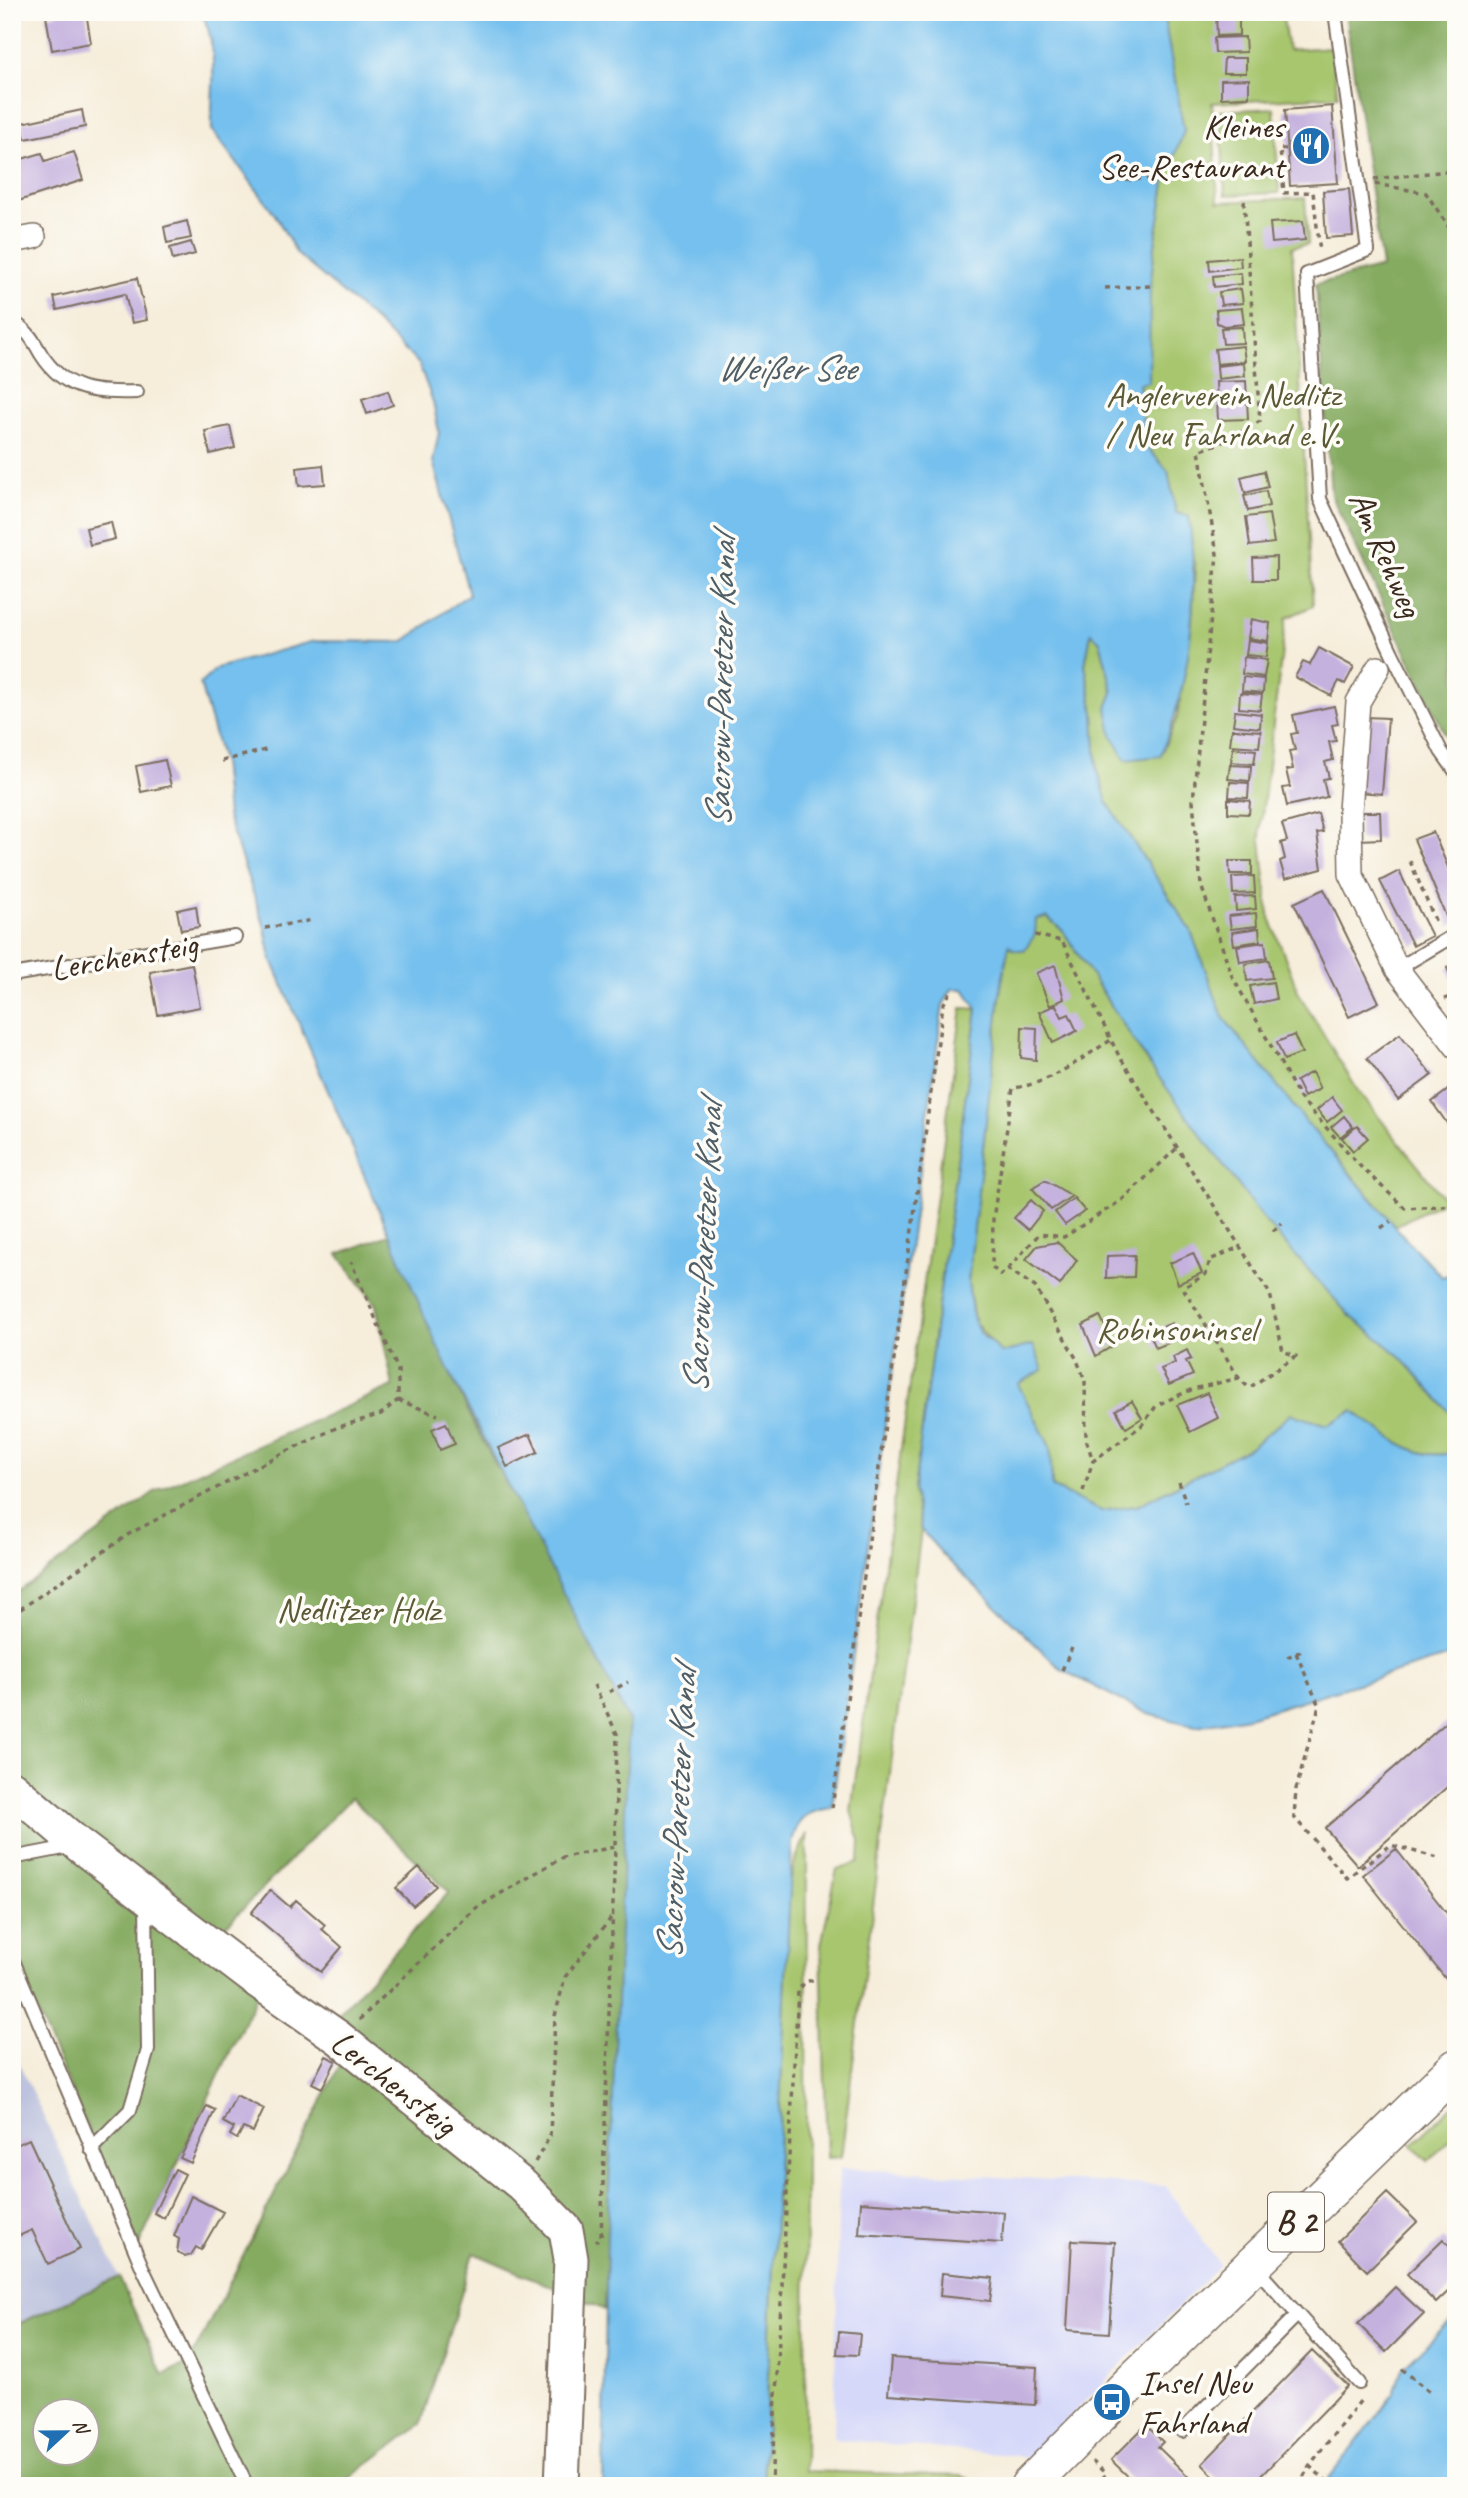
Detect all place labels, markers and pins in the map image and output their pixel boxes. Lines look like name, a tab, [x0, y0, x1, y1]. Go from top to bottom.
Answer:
place label: Kleines See-Restaurant	[1098, 104, 1287, 189]
restaurant icon: Kleines See-Restaurant	[1290, 125, 1332, 167]
place label: Insel Neu Fahrland	[1139, 2360, 1253, 2445]
bus stop icon: Insel Neu Fahrland	[1091, 2381, 1133, 2423]

